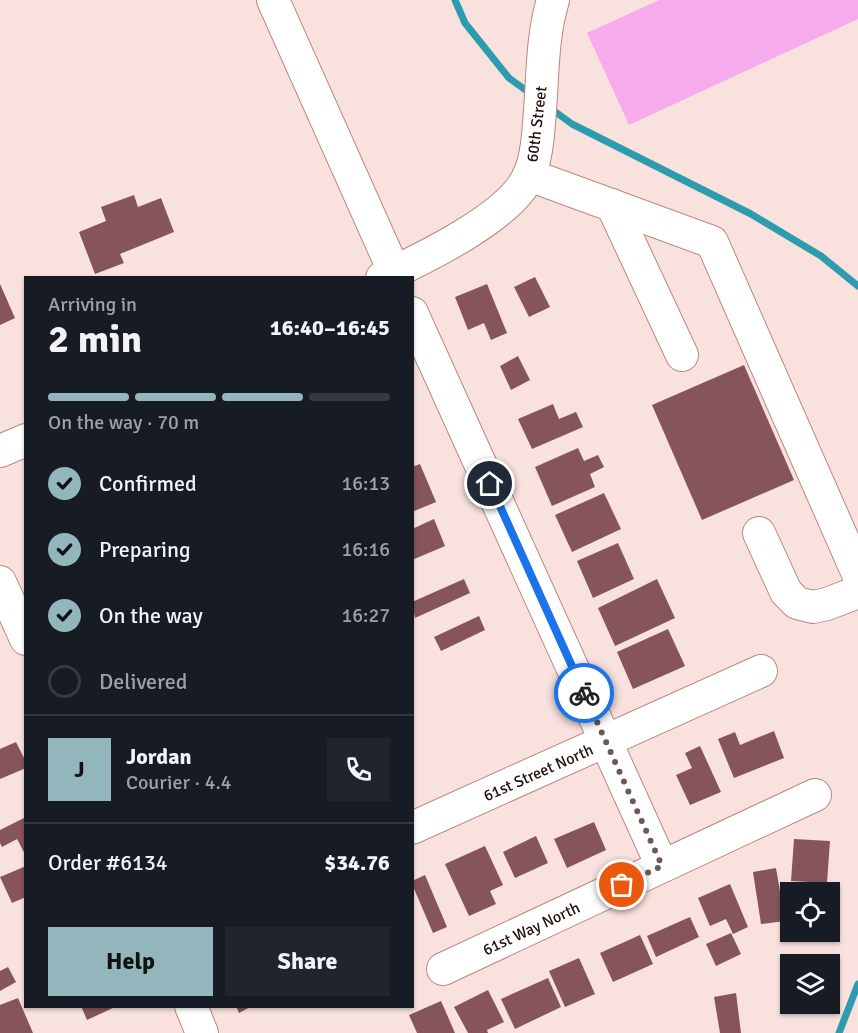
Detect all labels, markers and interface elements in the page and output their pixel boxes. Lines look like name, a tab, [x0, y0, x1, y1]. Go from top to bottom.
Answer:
street label: 60th Street	[522, 84, 552, 163]
text: Arriving in	[48, 292, 137, 317]
text: 16:40–16:45	[270, 314, 390, 341]
text: 2 min	[48, 315, 142, 363]
text: On the way · 70 m	[48, 410, 199, 435]
pin	[464, 458, 515, 509]
icon: check	[48, 467, 81, 500]
icon: home	[473, 467, 506, 500]
text: Confirmed	[99, 470, 197, 497]
text: 16:13	[341, 471, 390, 496]
icon: check	[48, 533, 81, 566]
text: Preparing	[99, 536, 191, 563]
text: 16:16	[341, 537, 390, 562]
icon: check	[48, 599, 81, 632]
text: On the way	[99, 602, 203, 629]
text: 16:27	[341, 603, 390, 628]
courier	[554, 663, 614, 723]
text: Delivered	[99, 668, 187, 695]
icon: bike	[568, 677, 601, 710]
button: phone	[327, 738, 390, 801]
street label: 61st Street North	[480, 740, 597, 806]
text: Jordan	[126, 743, 192, 770]
text: J	[74, 756, 85, 783]
text: Courier · 4.4	[126, 770, 232, 795]
text: Order #6134	[48, 849, 168, 876]
text: $34.76	[324, 849, 390, 876]
pin	[596, 859, 647, 910]
icon: bag	[605, 868, 638, 901]
map controls	[780, 882, 840, 1014]
button: locate	[780, 882, 840, 942]
street label: 61st Way North	[480, 898, 583, 960]
button: Help	[48, 927, 213, 996]
button: Share	[225, 927, 390, 996]
button: layers	[780, 954, 840, 1014]

